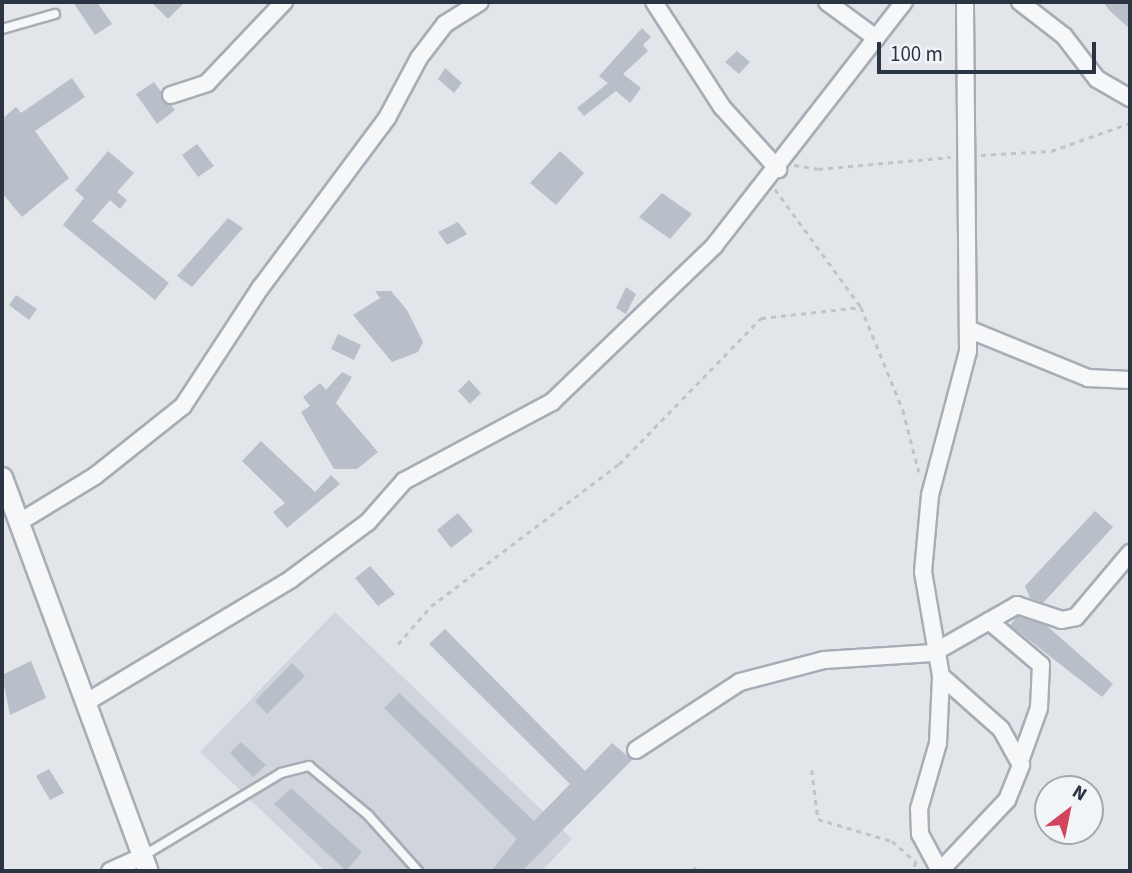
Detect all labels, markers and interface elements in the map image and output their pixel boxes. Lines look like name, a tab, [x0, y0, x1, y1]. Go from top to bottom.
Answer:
scale bar	[880, 28, 1099, 72]
text: 100 m	[890, 39, 943, 69]
north arrow	[1034, 775, 1104, 845]
text: N	[1067, 779, 1092, 808]

